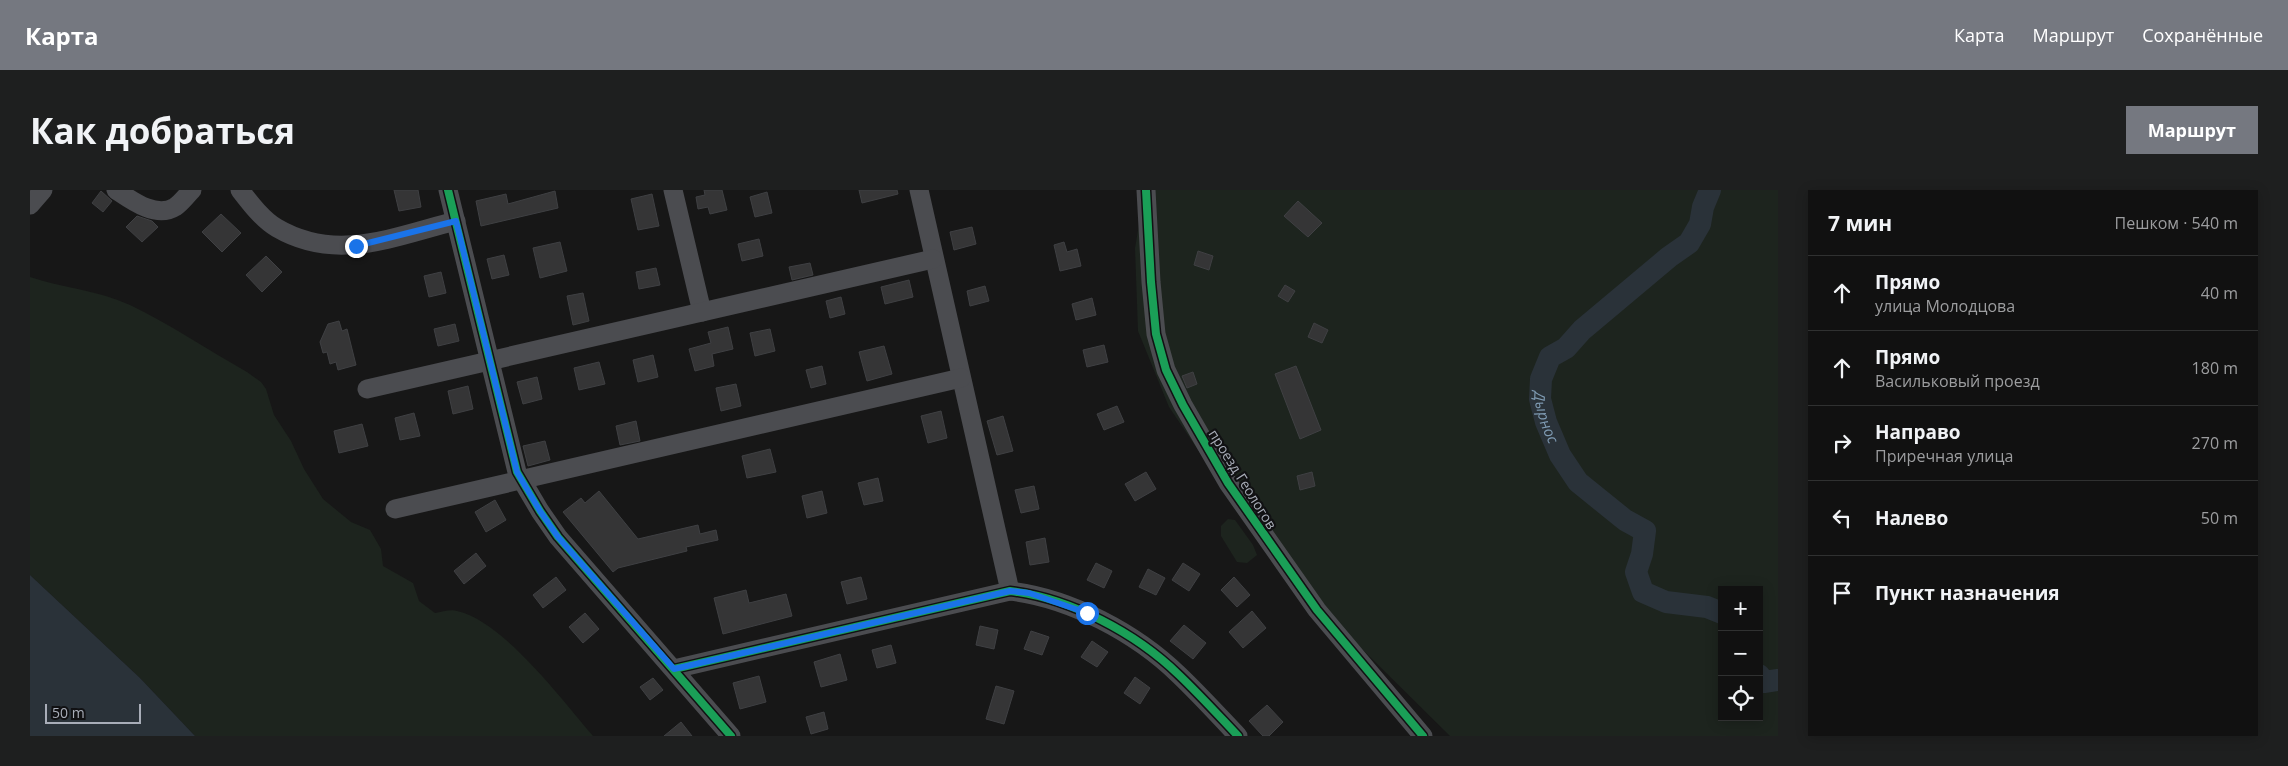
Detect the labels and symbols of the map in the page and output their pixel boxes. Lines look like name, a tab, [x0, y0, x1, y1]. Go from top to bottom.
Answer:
route end	[345, 235, 368, 258]
water label: Дырнос	[1530, 389, 1564, 446]
street label: проезд Геологов	[1205, 425, 1281, 533]
route start	[1076, 602, 1099, 625]
scale bar	[45, 701, 141, 724]

